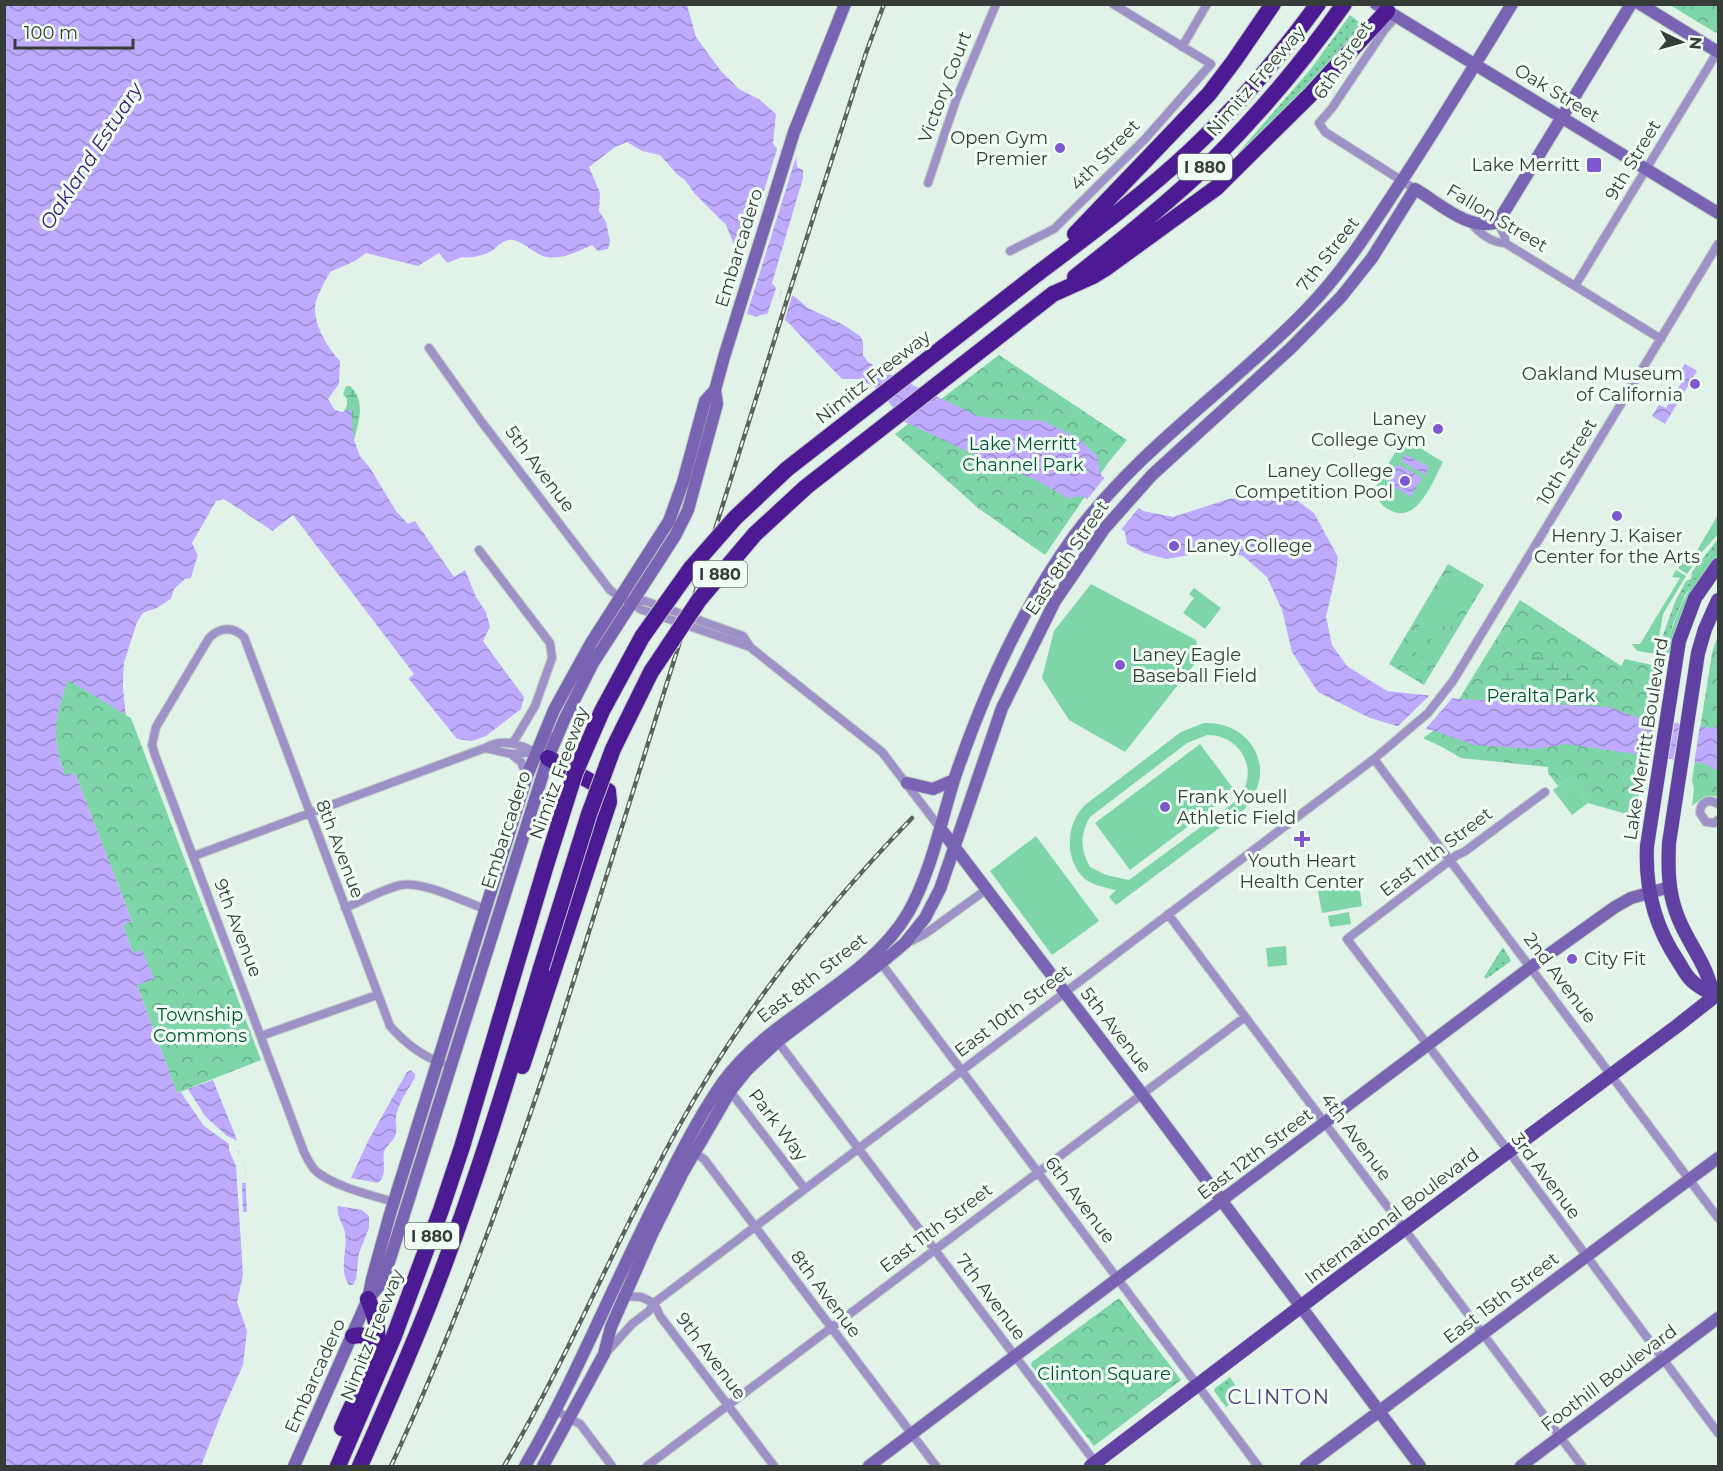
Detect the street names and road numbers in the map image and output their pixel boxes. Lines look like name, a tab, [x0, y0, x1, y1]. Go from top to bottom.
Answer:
street label: 6th Street	[1309, 17, 1377, 103]
street label: Nimitz Freeway	[1202, 21, 1310, 141]
street label: Victory Court	[914, 28, 976, 146]
street label: Oak Street	[1510, 59, 1604, 127]
street label: 4th Street	[1066, 115, 1144, 195]
street label: 9th Street	[1600, 116, 1666, 204]
road number: I 880	[1178, 154, 1232, 180]
street label: Fallon Street	[1443, 179, 1551, 257]
street label: Embarcadero	[710, 186, 768, 310]
street label: 7th Street	[1292, 212, 1364, 296]
street label: Nimitz Freeway	[811, 325, 935, 429]
street label: 10th Street	[1533, 415, 1601, 509]
street label: 5th Avenue	[500, 422, 580, 517]
street label: East 8th Street	[1021, 497, 1113, 619]
road number: I 880	[693, 561, 747, 587]
street label: Lake Merritt Boulevard	[1619, 636, 1673, 842]
street label: Nimitz Freeway	[525, 703, 593, 842]
street label: Embarcadero	[477, 768, 535, 892]
street label: 8th Avenue	[311, 797, 369, 901]
street label: East 11th Street	[1375, 803, 1497, 901]
street label: 9th Avenue	[209, 876, 267, 980]
street label: East 8th Street	[753, 928, 871, 1028]
street label: 2nd Avenue	[1519, 929, 1601, 1028]
street label: East 10th Street	[950, 960, 1076, 1062]
street label: 5th Avenue	[1076, 983, 1156, 1077]
street label: Park Way	[744, 1084, 812, 1166]
street label: 4th Avenue	[1316, 1089, 1396, 1185]
street label: East 12th Street	[1193, 1103, 1317, 1205]
street label: 3rd Avenue	[1507, 1129, 1586, 1223]
street label: International Boulevard	[1300, 1143, 1484, 1289]
street label: 6th Avenue	[1040, 1152, 1120, 1248]
street label: East 11th Street	[875, 1179, 997, 1277]
road number: I 880	[405, 1223, 459, 1249]
street label: 8th Avenue	[786, 1246, 866, 1342]
street label: East 15th Street	[1439, 1247, 1563, 1349]
street label: 7th Avenue	[951, 1249, 1031, 1345]
street label: Nimitz Freeway	[336, 1266, 408, 1404]
street label: 9th Avenue	[671, 1308, 751, 1404]
street label: Embarcadero	[280, 1315, 350, 1437]
street label: Foothill Boulevard	[1537, 1320, 1681, 1436]

